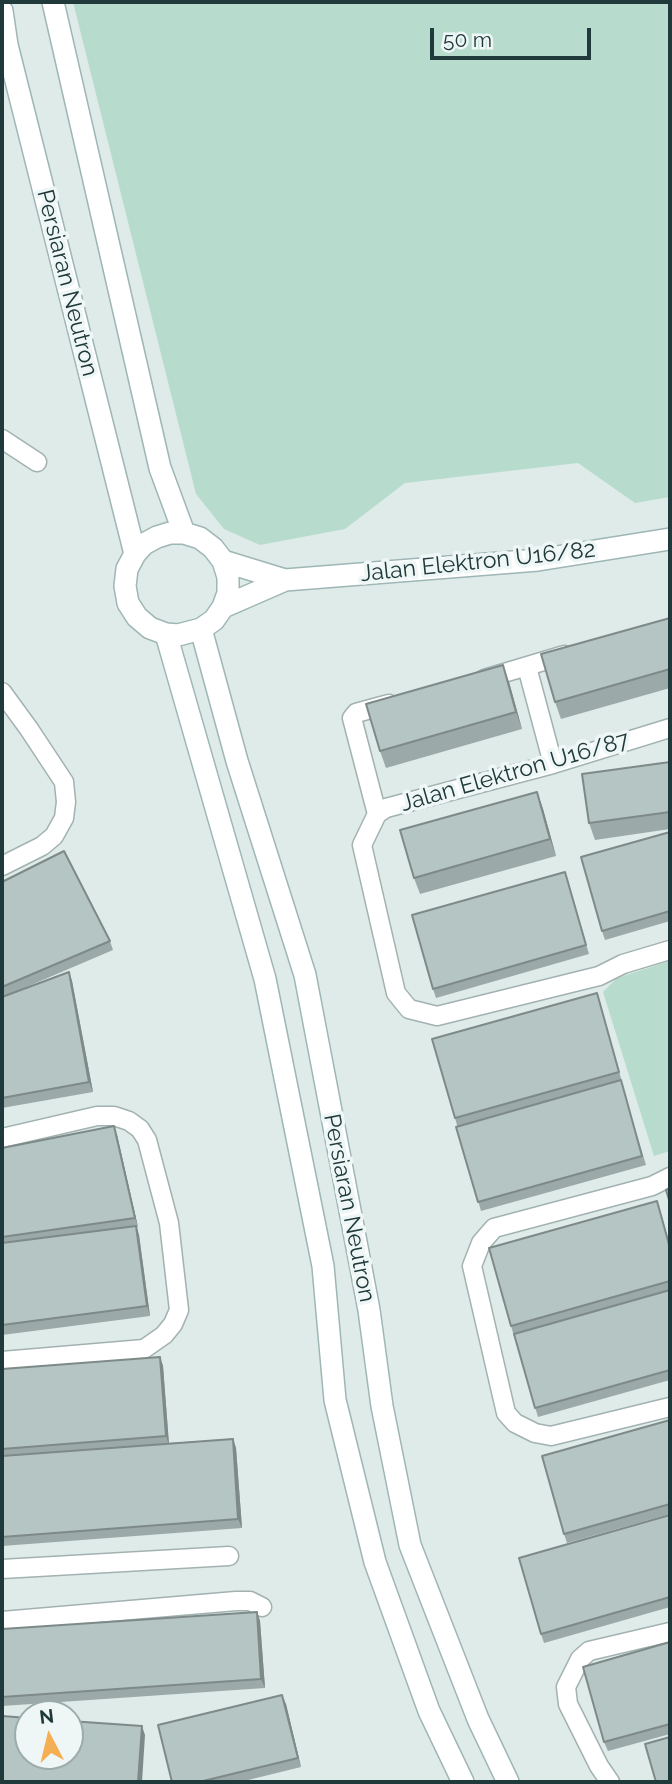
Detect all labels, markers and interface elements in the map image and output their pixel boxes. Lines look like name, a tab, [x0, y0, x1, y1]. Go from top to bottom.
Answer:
scale bar	[434, 14, 595, 58]
text: 50 m	[443, 27, 492, 52]
street label: Persiaran Neutron	[30, 187, 104, 379]
street label: Jalan Elektron U16/82	[359, 536, 597, 588]
street label: Jalan Elektron U16/87	[398, 726, 632, 818]
street label: Persiaran Neutron	[317, 1111, 381, 1305]
north arrow	[14, 1700, 84, 1770]
text: N	[38, 1704, 55, 1728]

